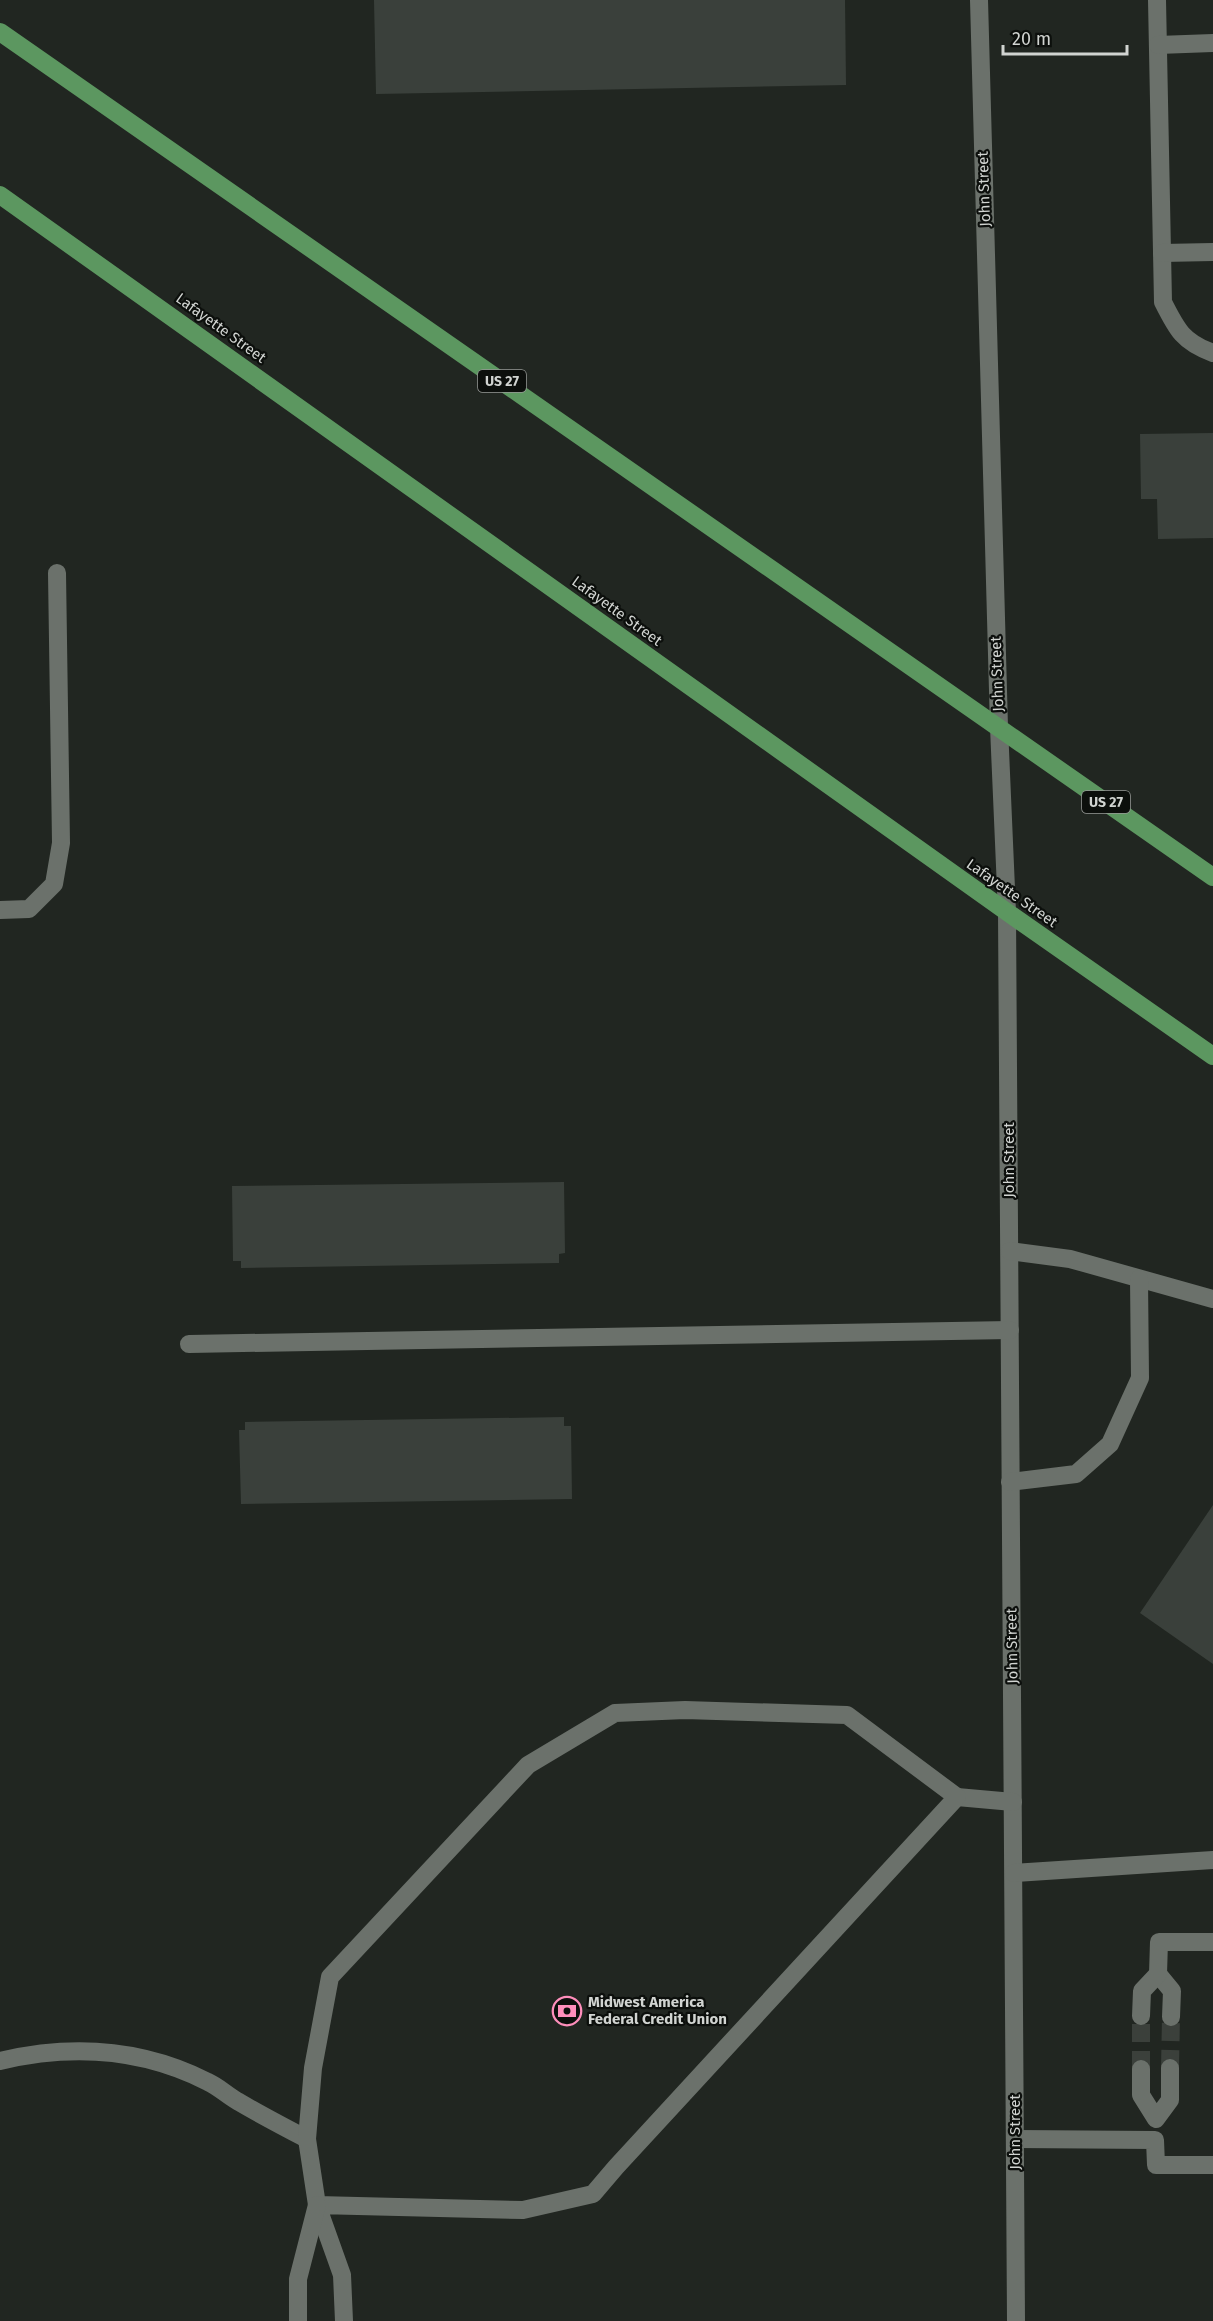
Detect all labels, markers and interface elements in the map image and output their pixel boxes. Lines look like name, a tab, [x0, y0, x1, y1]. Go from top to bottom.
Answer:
scale bar	[1003, 18, 1128, 56]
text: 20 m	[1012, 28, 1051, 50]
street label: John Street	[974, 150, 994, 227]
street label: Lafayette Street	[172, 289, 270, 367]
road number: US 27	[478, 370, 526, 392]
street label: Lafayette Street	[568, 572, 666, 650]
street label: John Street	[987, 635, 1007, 712]
road number: US 27	[1082, 791, 1130, 813]
street label: Lafayette Street	[963, 855, 1061, 931]
street label: John Street	[1000, 1122, 1018, 1198]
street label: John Street	[1002, 1607, 1022, 1684]
place label: Midwest America Federal Credit Union	[588, 1993, 727, 2028]
bank icon: Midwest America Federal Credit Union	[551, 1995, 583, 2027]
street label: John Street	[1006, 2094, 1024, 2170]

